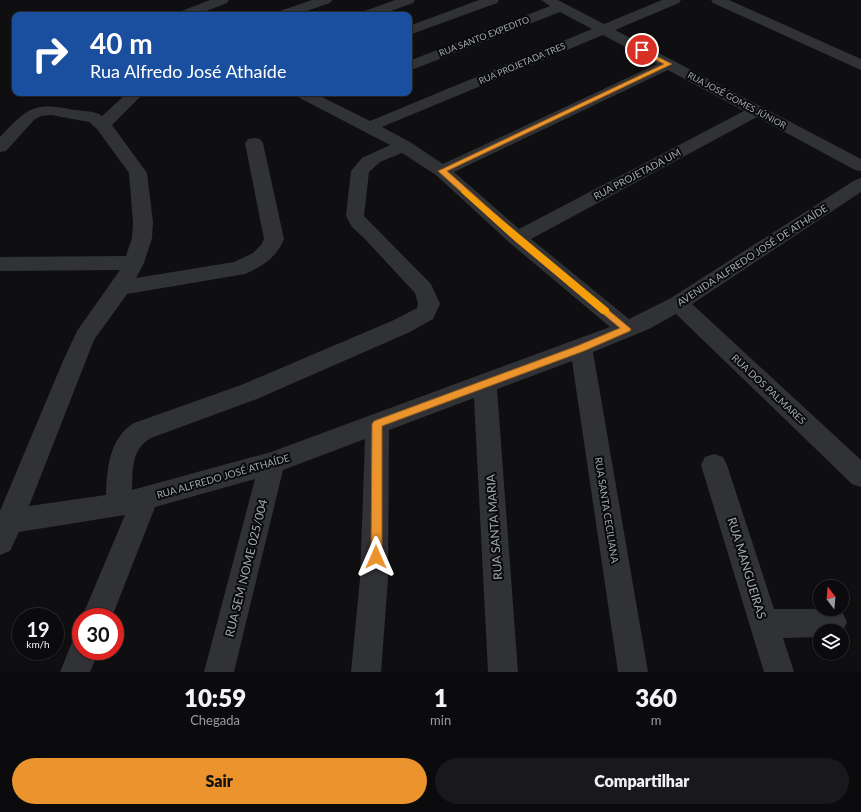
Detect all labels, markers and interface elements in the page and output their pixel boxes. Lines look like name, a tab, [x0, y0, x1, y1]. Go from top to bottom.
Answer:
street label: RUA SANTO EXPEDITO	[437, 14, 531, 58]
text: 40 m	[90, 26, 153, 60]
icon: right	[24, 28, 76, 80]
pin	[625, 33, 659, 67]
icon: arrive	[631, 39, 653, 61]
street label: RUA PROJETADA TRES	[477, 40, 567, 86]
text: Rua Alfredo José Athaíde	[90, 60, 286, 82]
street label: RUA JOSÉ GOMES JÚNIOR	[686, 69, 789, 131]
street label: RUA PROJETADA UM	[591, 146, 683, 202]
street label: AVENIDA ALFREDO JOSÉ DE ATHAÍDE	[675, 202, 830, 308]
street label: RUA DOS PALMARES	[729, 352, 809, 426]
street label: RUA ALFREDO JOSÉ ATHAÍDE	[155, 451, 291, 501]
street label: RUA SANTA CECILIANA	[593, 456, 621, 564]
street label: RUA SANTA MARIA	[483, 473, 505, 580]
street label: RUA SEM NOME 025/004	[222, 497, 270, 639]
street label: RUA MANGUEIRAS	[724, 515, 770, 621]
position arrow	[355, 536, 397, 578]
north arrow	[813, 580, 849, 616]
map controls	[813, 580, 849, 660]
speed limit sign: 30	[72, 608, 124, 660]
text: 19	[26, 617, 50, 641]
button: layers	[813, 624, 849, 660]
text: km/h	[26, 638, 50, 650]
text: 10:59	[184, 683, 246, 712]
text: 1	[434, 683, 448, 712]
text: 360	[635, 683, 677, 712]
text: Chegada	[190, 712, 240, 728]
text: min	[430, 712, 451, 728]
text: m	[651, 712, 661, 728]
button: Sair	[12, 758, 427, 804]
button: Compartilhar	[435, 758, 849, 804]

